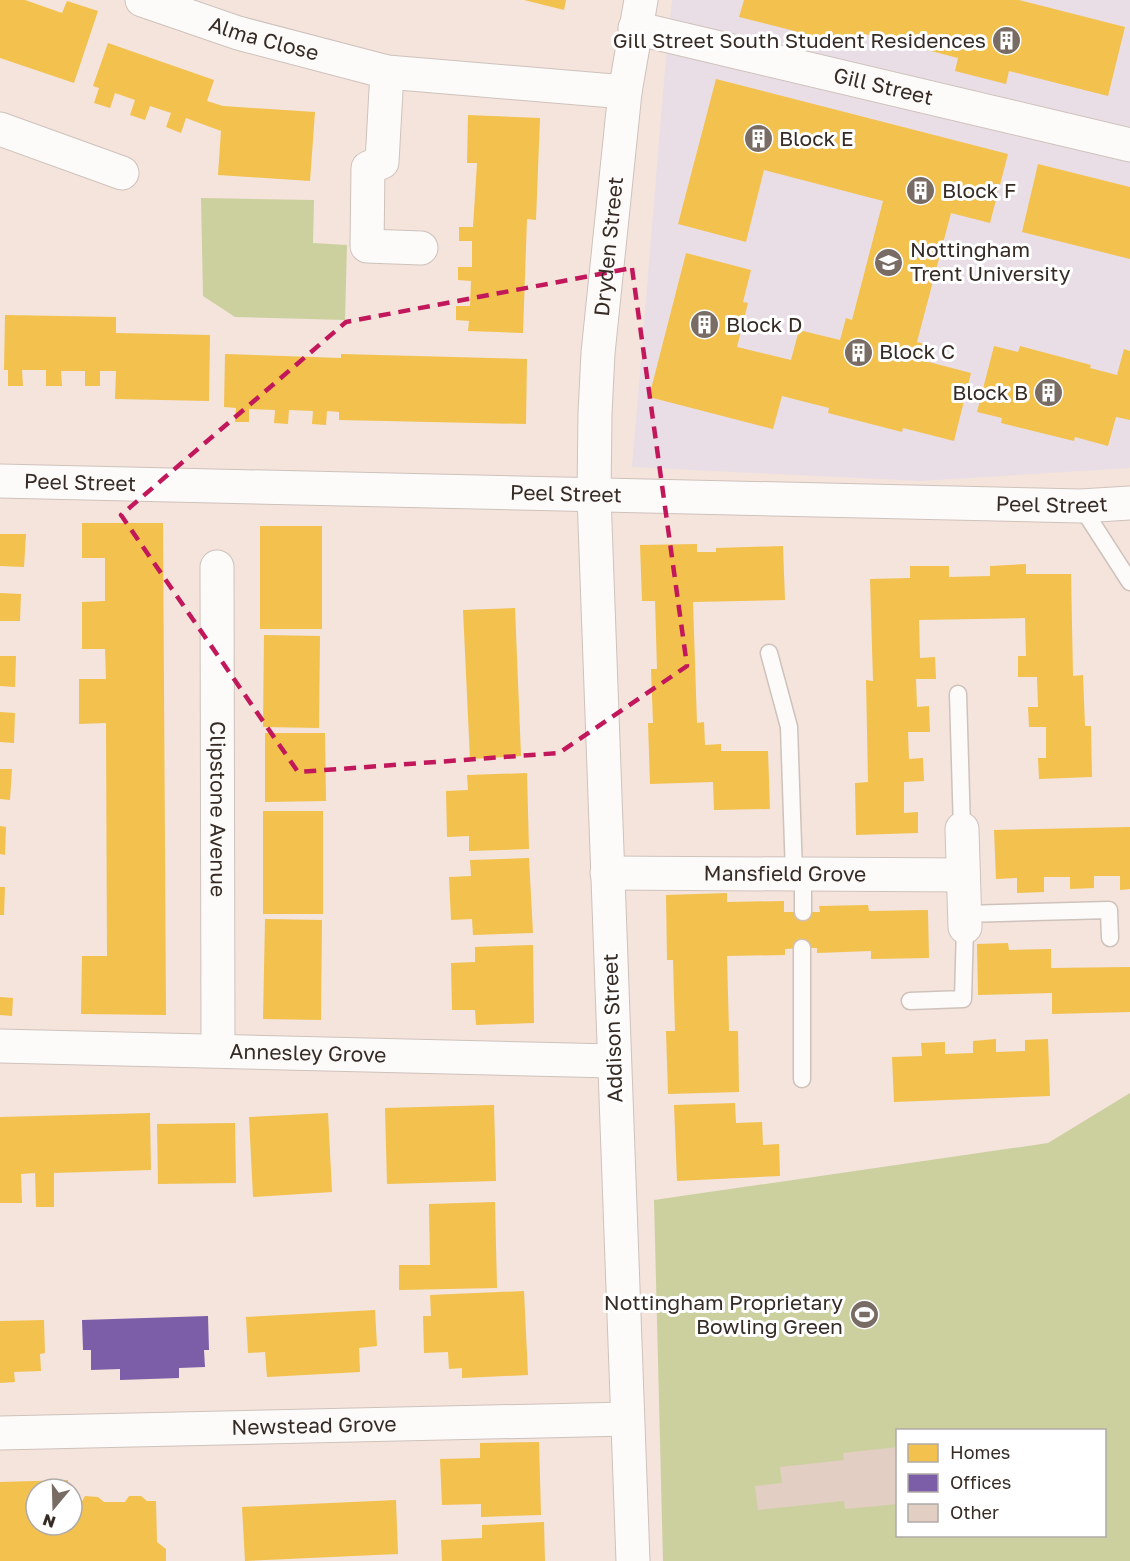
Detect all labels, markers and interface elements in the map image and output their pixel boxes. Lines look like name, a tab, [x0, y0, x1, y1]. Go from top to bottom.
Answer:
street label: Alma Close	[206, 10, 322, 66]
building icon: Gill Street South Student Residences	[991, 25, 1023, 57]
place label: Gill Street South Student Residences	[613, 27, 986, 53]
street label: Gill Street	[831, 61, 936, 110]
building icon: Block E	[742, 123, 774, 155]
place label: Block E	[779, 125, 854, 151]
street label: Dryden Street	[588, 175, 628, 317]
building icon: Block F	[905, 175, 937, 207]
place label: Block F	[942, 177, 1016, 203]
place label: Nottingham Trent University	[910, 236, 1071, 286]
school or university icon: Nottingham Trent University	[873, 246, 905, 278]
building icon: Block D	[689, 309, 721, 341]
place label: Block D	[726, 311, 802, 337]
building icon: Block C	[842, 336, 874, 368]
place label: Block C	[879, 338, 955, 364]
building icon: Block B	[1033, 377, 1065, 409]
place label: Block B	[952, 379, 1028, 405]
street label: Peel Street	[24, 468, 136, 496]
street label: Peel Street	[510, 479, 622, 507]
street label: Peel Street	[995, 490, 1108, 518]
street label: Clipstone Avenue	[205, 721, 232, 897]
street label: Mansfield Grove	[704, 860, 866, 886]
street label: Addison Street	[596, 953, 628, 1103]
street label: Annesley Grove	[229, 1038, 387, 1067]
place label: Nottingham Proprietary Bowling Green	[604, 1289, 843, 1339]
sports icon: Nottingham Proprietary Bowling Green	[848, 1299, 880, 1331]
street label: Newstead Grove	[231, 1410, 397, 1440]
legend	[896, 1429, 1106, 1537]
text: Homes	[950, 1441, 1010, 1463]
text: Offices	[950, 1471, 1011, 1493]
north arrow	[24, 1477, 84, 1537]
text: Other	[950, 1501, 999, 1523]
text: N	[40, 1510, 58, 1533]

